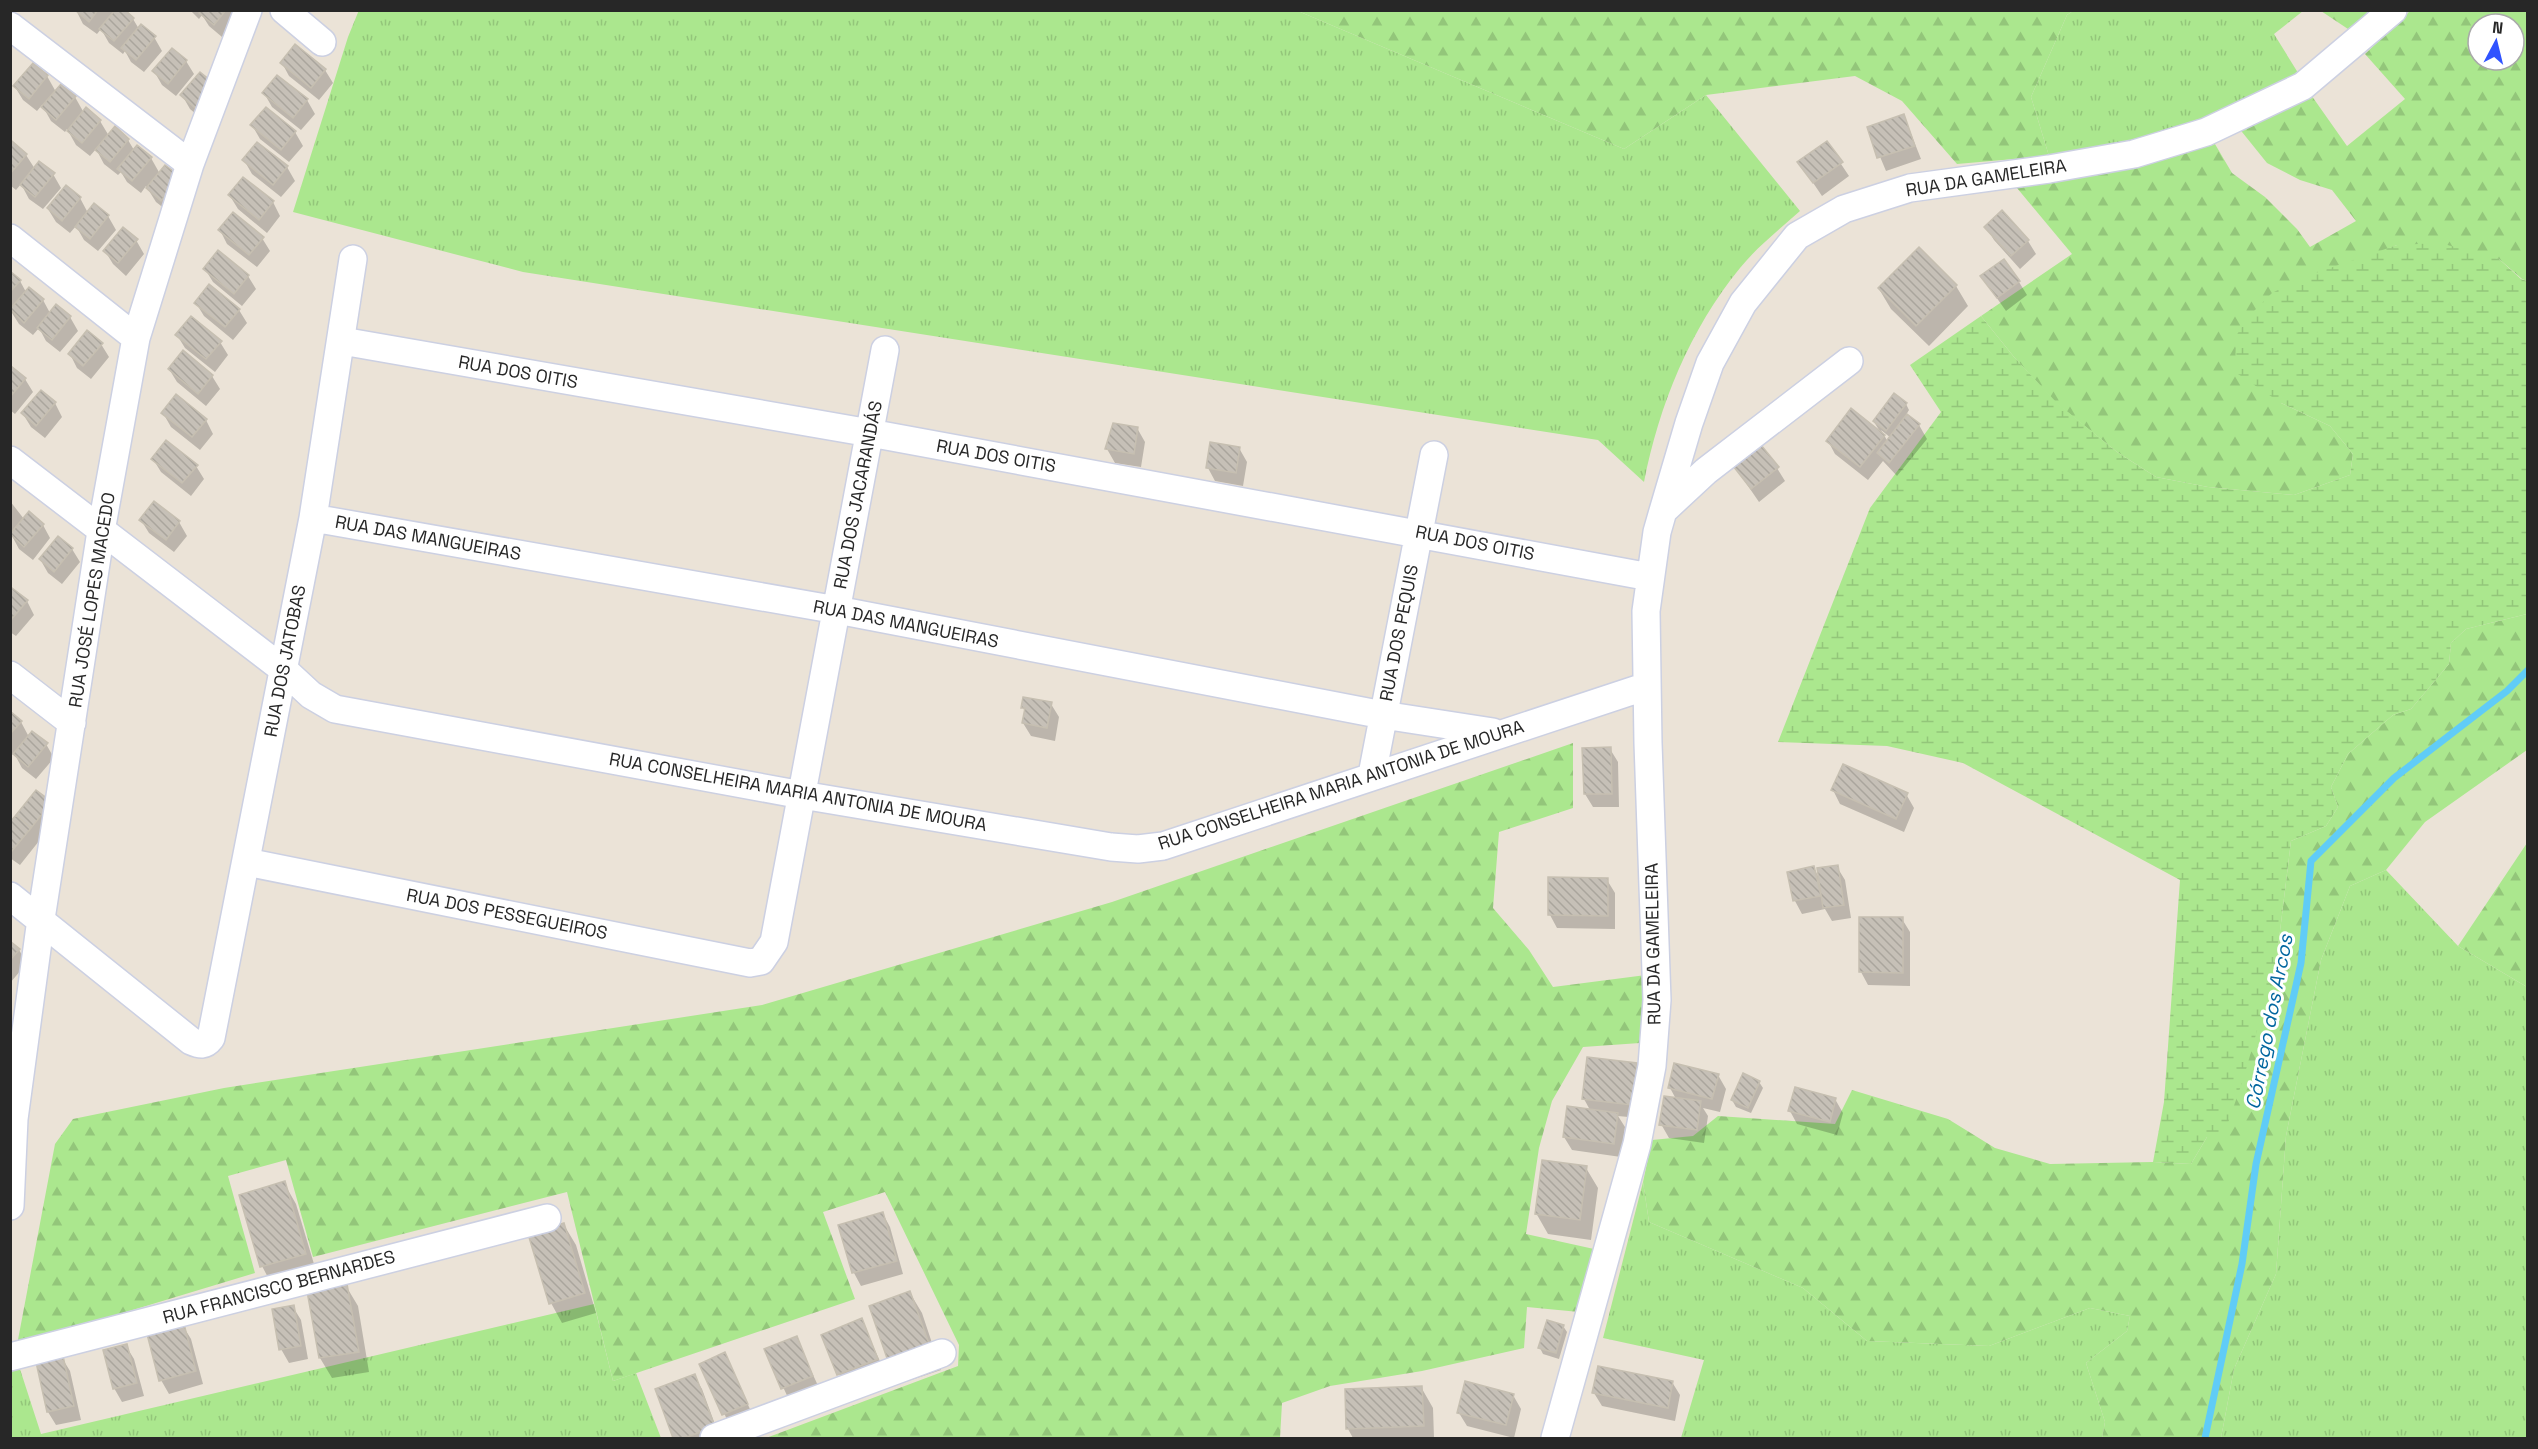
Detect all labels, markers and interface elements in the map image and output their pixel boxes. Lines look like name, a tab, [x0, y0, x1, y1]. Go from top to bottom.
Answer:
north arrow	[2466, 12, 2526, 72]
text: N	[2491, 17, 2504, 39]
street label: RUA DA GAMELEIRA	[1904, 153, 2068, 202]
street label: RUA DOS OITIS	[457, 350, 580, 393]
street label: RUA DOS JACARANDÁS	[828, 399, 887, 591]
street label: RUA DOS OITIS	[935, 434, 1058, 477]
street label: RUA JOSÉ LOPES MACEDO	[63, 491, 120, 709]
street label: RUA DAS MANGUEIRAS	[333, 510, 523, 565]
street label: RUA DOS OITIS	[1414, 520, 1537, 565]
street label: RUA DOS PEQUIS	[1374, 563, 1423, 703]
street label: RUA DOS JATOBAS	[258, 583, 311, 739]
street label: RUA DAS MANGUEIRAS	[811, 594, 1001, 653]
street label: RUA CONSELHEIRA MARIA ANTONIA DE MOURA	[1155, 714, 1527, 855]
street label: RUA CONSELHEIRA MARIA ANTONIA DE MOURA	[607, 747, 989, 836]
street label: RUA DA GAMELEIRA	[1640, 863, 1665, 1025]
street label: RUA DOS PESSEGUEIROS	[405, 883, 610, 944]
water label: Córrego dos Arcos	[2239, 931, 2299, 1112]
street label: RUA FRANCISCO BERNARDES	[160, 1244, 398, 1329]

